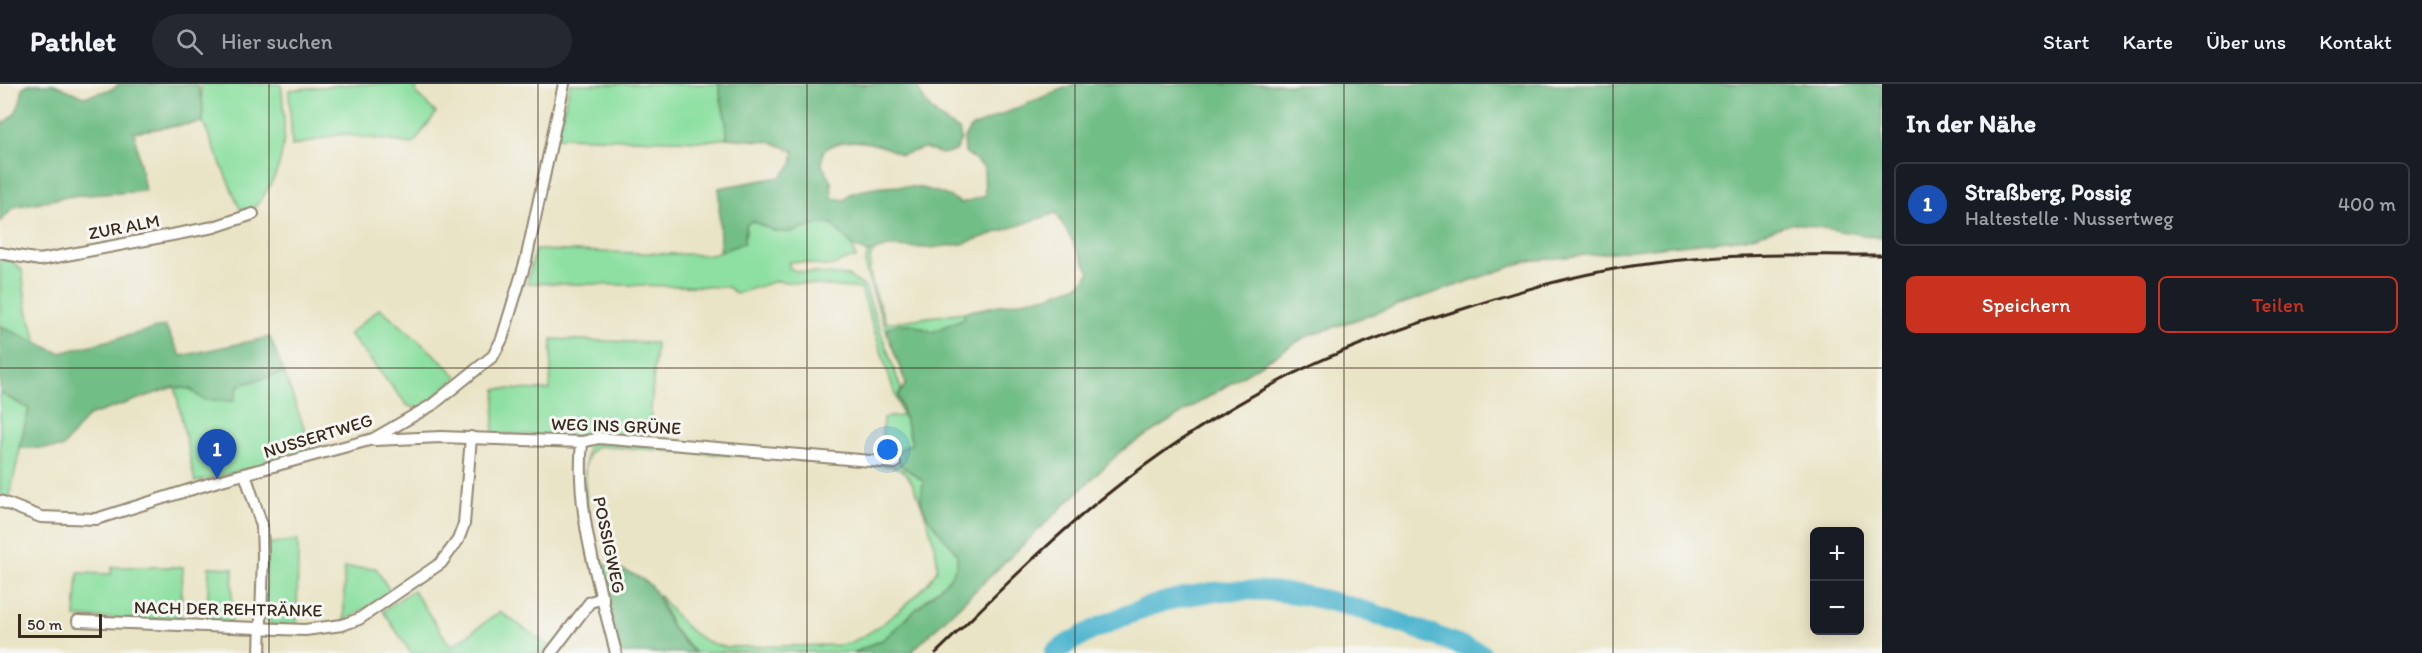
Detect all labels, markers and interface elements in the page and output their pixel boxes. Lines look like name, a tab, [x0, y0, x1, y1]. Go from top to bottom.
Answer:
search box	[152, 14, 572, 68]
text: Pathlet	[30, 24, 116, 58]
icon: search	[173, 25, 206, 58]
text: Hier suchen	[221, 28, 333, 55]
text: Start	[2043, 29, 2089, 54]
text: Karte	[2122, 29, 2173, 54]
text: Über uns	[2206, 29, 2286, 54]
text: Kontakt	[2319, 29, 2392, 54]
text: In der Nähe	[1906, 107, 2036, 139]
text: Straßberg, Possig	[1965, 179, 2131, 206]
text: 1	[1923, 192, 1932, 216]
text: 400 m	[2338, 192, 2396, 216]
text: Haltestelle · Nussertweg	[1965, 206, 2174, 230]
street label: ZUR ALM	[86, 209, 162, 245]
button: Speichern	[1906, 276, 2146, 333]
button: Teilen	[2158, 276, 2398, 333]
street label: NUSSERTWEG	[261, 409, 375, 463]
street label: WEG INS GRÜNE	[550, 413, 682, 439]
pin: 1	[198, 430, 236, 479]
your location	[873, 435, 902, 464]
street label: POSSIGWEG	[588, 495, 630, 595]
map controls	[1810, 527, 1864, 635]
button: +	[1810, 527, 1864, 581]
button: −	[1810, 581, 1864, 635]
street label: NACH DER REHTRÄNKE	[134, 596, 323, 622]
scale bar	[18, 611, 102, 638]
text: 50 m	[27, 615, 62, 634]

